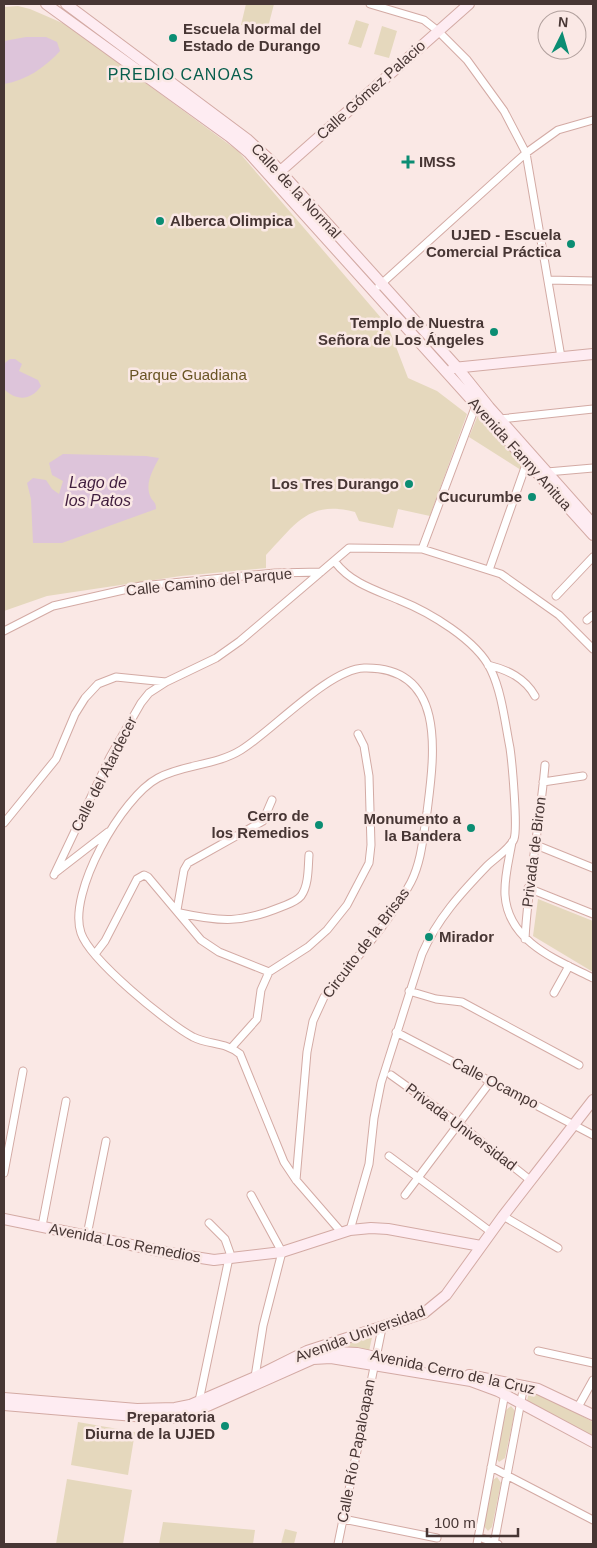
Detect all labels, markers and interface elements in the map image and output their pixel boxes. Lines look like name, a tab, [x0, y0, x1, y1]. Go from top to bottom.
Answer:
north arrow	[537, 10, 587, 60]
text: N	[557, 14, 569, 30]
place label: Escuela Normal del Estado de Durango	[183, 20, 321, 54]
marker: Escuela Normal del Estado de Durango	[167, 32, 179, 44]
street label: Calle Gómez Palacio	[313, 36, 428, 143]
district label: PREDIO CANOAS	[108, 66, 254, 83]
street label: Calle de la Normal	[248, 140, 345, 242]
place label: IMSS	[419, 153, 456, 170]
marker: IMSS	[401, 155, 415, 169]
place label: Alberca Olimpica	[170, 212, 293, 229]
marker: Alberca Olimpica	[154, 215, 166, 227]
place label: UJED - Escuela Comercial Práctica	[426, 226, 562, 260]
marker: UJED - Escuela Comercial Práctica	[565, 238, 577, 250]
place label: Templo de Nuestra Señora de Los Ángeles	[318, 314, 485, 348]
marker: Templo de Nuestra Señora de Los Ángeles	[488, 326, 500, 338]
park label: Parque Guadiana	[129, 366, 247, 383]
street label: Avenida Fanny Anitua	[465, 394, 576, 514]
water label: Lago de los Patos	[65, 474, 131, 509]
place label: Los Tres Durango	[271, 475, 399, 492]
marker: Los Tres Durango	[403, 478, 415, 490]
place label: Cucurumbe	[439, 488, 522, 505]
marker: Cucurumbe	[526, 491, 538, 503]
street label: Calle Camino del Parque	[125, 564, 293, 599]
street label: Calle del Atardecer	[67, 713, 140, 834]
street label: Privada de Biron	[518, 796, 549, 908]
place label: Cerro de los Remedios	[211, 807, 309, 841]
place label: Monumento a la Bandera	[364, 810, 462, 844]
marker: Cerro de los Remedios	[313, 819, 325, 831]
marker: Monumento a la Bandera	[465, 822, 477, 834]
street label: Circuito de la Brisas	[319, 884, 413, 1001]
place label: Mirador	[439, 928, 494, 945]
marker: Mirador	[423, 931, 435, 943]
street label: Calle Ocampo	[449, 1053, 541, 1112]
street label: Privada Universidad	[403, 1079, 520, 1174]
street label: Avenida Los Remedios	[48, 1219, 202, 1266]
street label: Avenida Universidad	[292, 1302, 427, 1365]
street label: Avenida Cerro de la Cruz	[369, 1346, 537, 1397]
street label: Calle Río Papaloapan	[333, 1378, 378, 1524]
place label: Preparatoria Diurna de la UJED	[85, 1408, 216, 1442]
marker: Preparatoria Diurna de la UJED	[219, 1420, 231, 1432]
scale bar	[427, 1506, 518, 1538]
text: 100 m	[434, 1514, 476, 1531]

